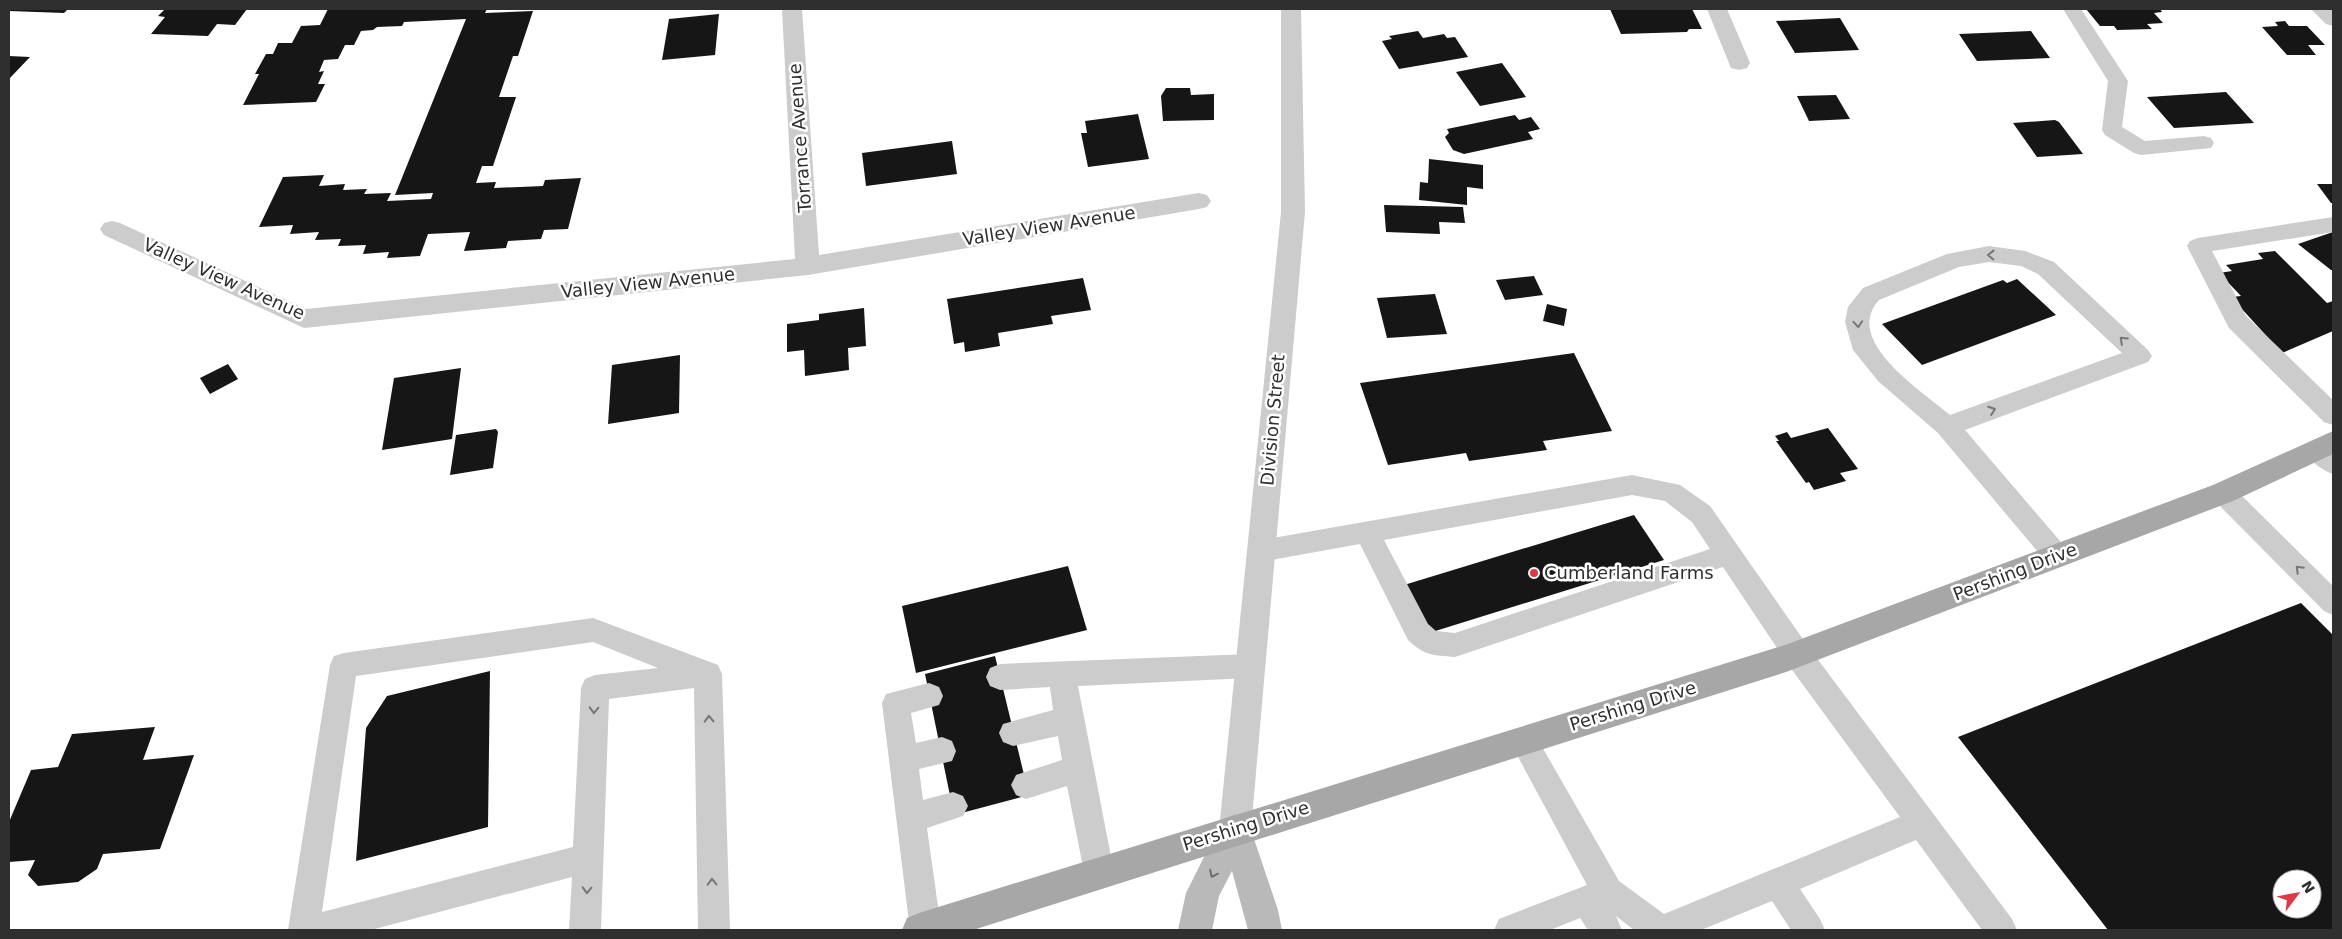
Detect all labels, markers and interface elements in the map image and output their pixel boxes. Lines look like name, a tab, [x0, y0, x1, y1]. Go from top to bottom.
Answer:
street label: Torrance Avenue	[784, 63, 815, 214]
street label: Valley View Avenue	[961, 201, 1137, 250]
street label: Valley View Avenue	[140, 233, 308, 324]
one-way arrow	[1987, 250, 1995, 261]
street label: Valley View Avenue	[560, 263, 736, 302]
one-way arrow	[1852, 321, 1863, 329]
one-way arrow	[2120, 337, 2129, 346]
street label: Division Street	[1256, 353, 1289, 486]
one-way arrow	[1988, 406, 1996, 416]
street label: Pershing Drive	[1950, 538, 2080, 605]
place label: Cumberland Farms	[1544, 562, 1714, 583]
one-way arrow	[2296, 566, 2305, 575]
marker: Cumberland Farms	[1528, 567, 1540, 579]
street label: Pershing Drive	[1567, 676, 1699, 735]
one-way arrow	[589, 706, 600, 714]
one-way arrow	[703, 715, 714, 723]
street label: Pershing Drive	[1180, 796, 1312, 855]
one-way arrow	[1209, 868, 1219, 877]
north arrow	[2272, 869, 2322, 919]
one-way arrow	[707, 877, 718, 885]
text: N	[2298, 878, 2318, 896]
one-way arrow	[582, 886, 592, 894]

